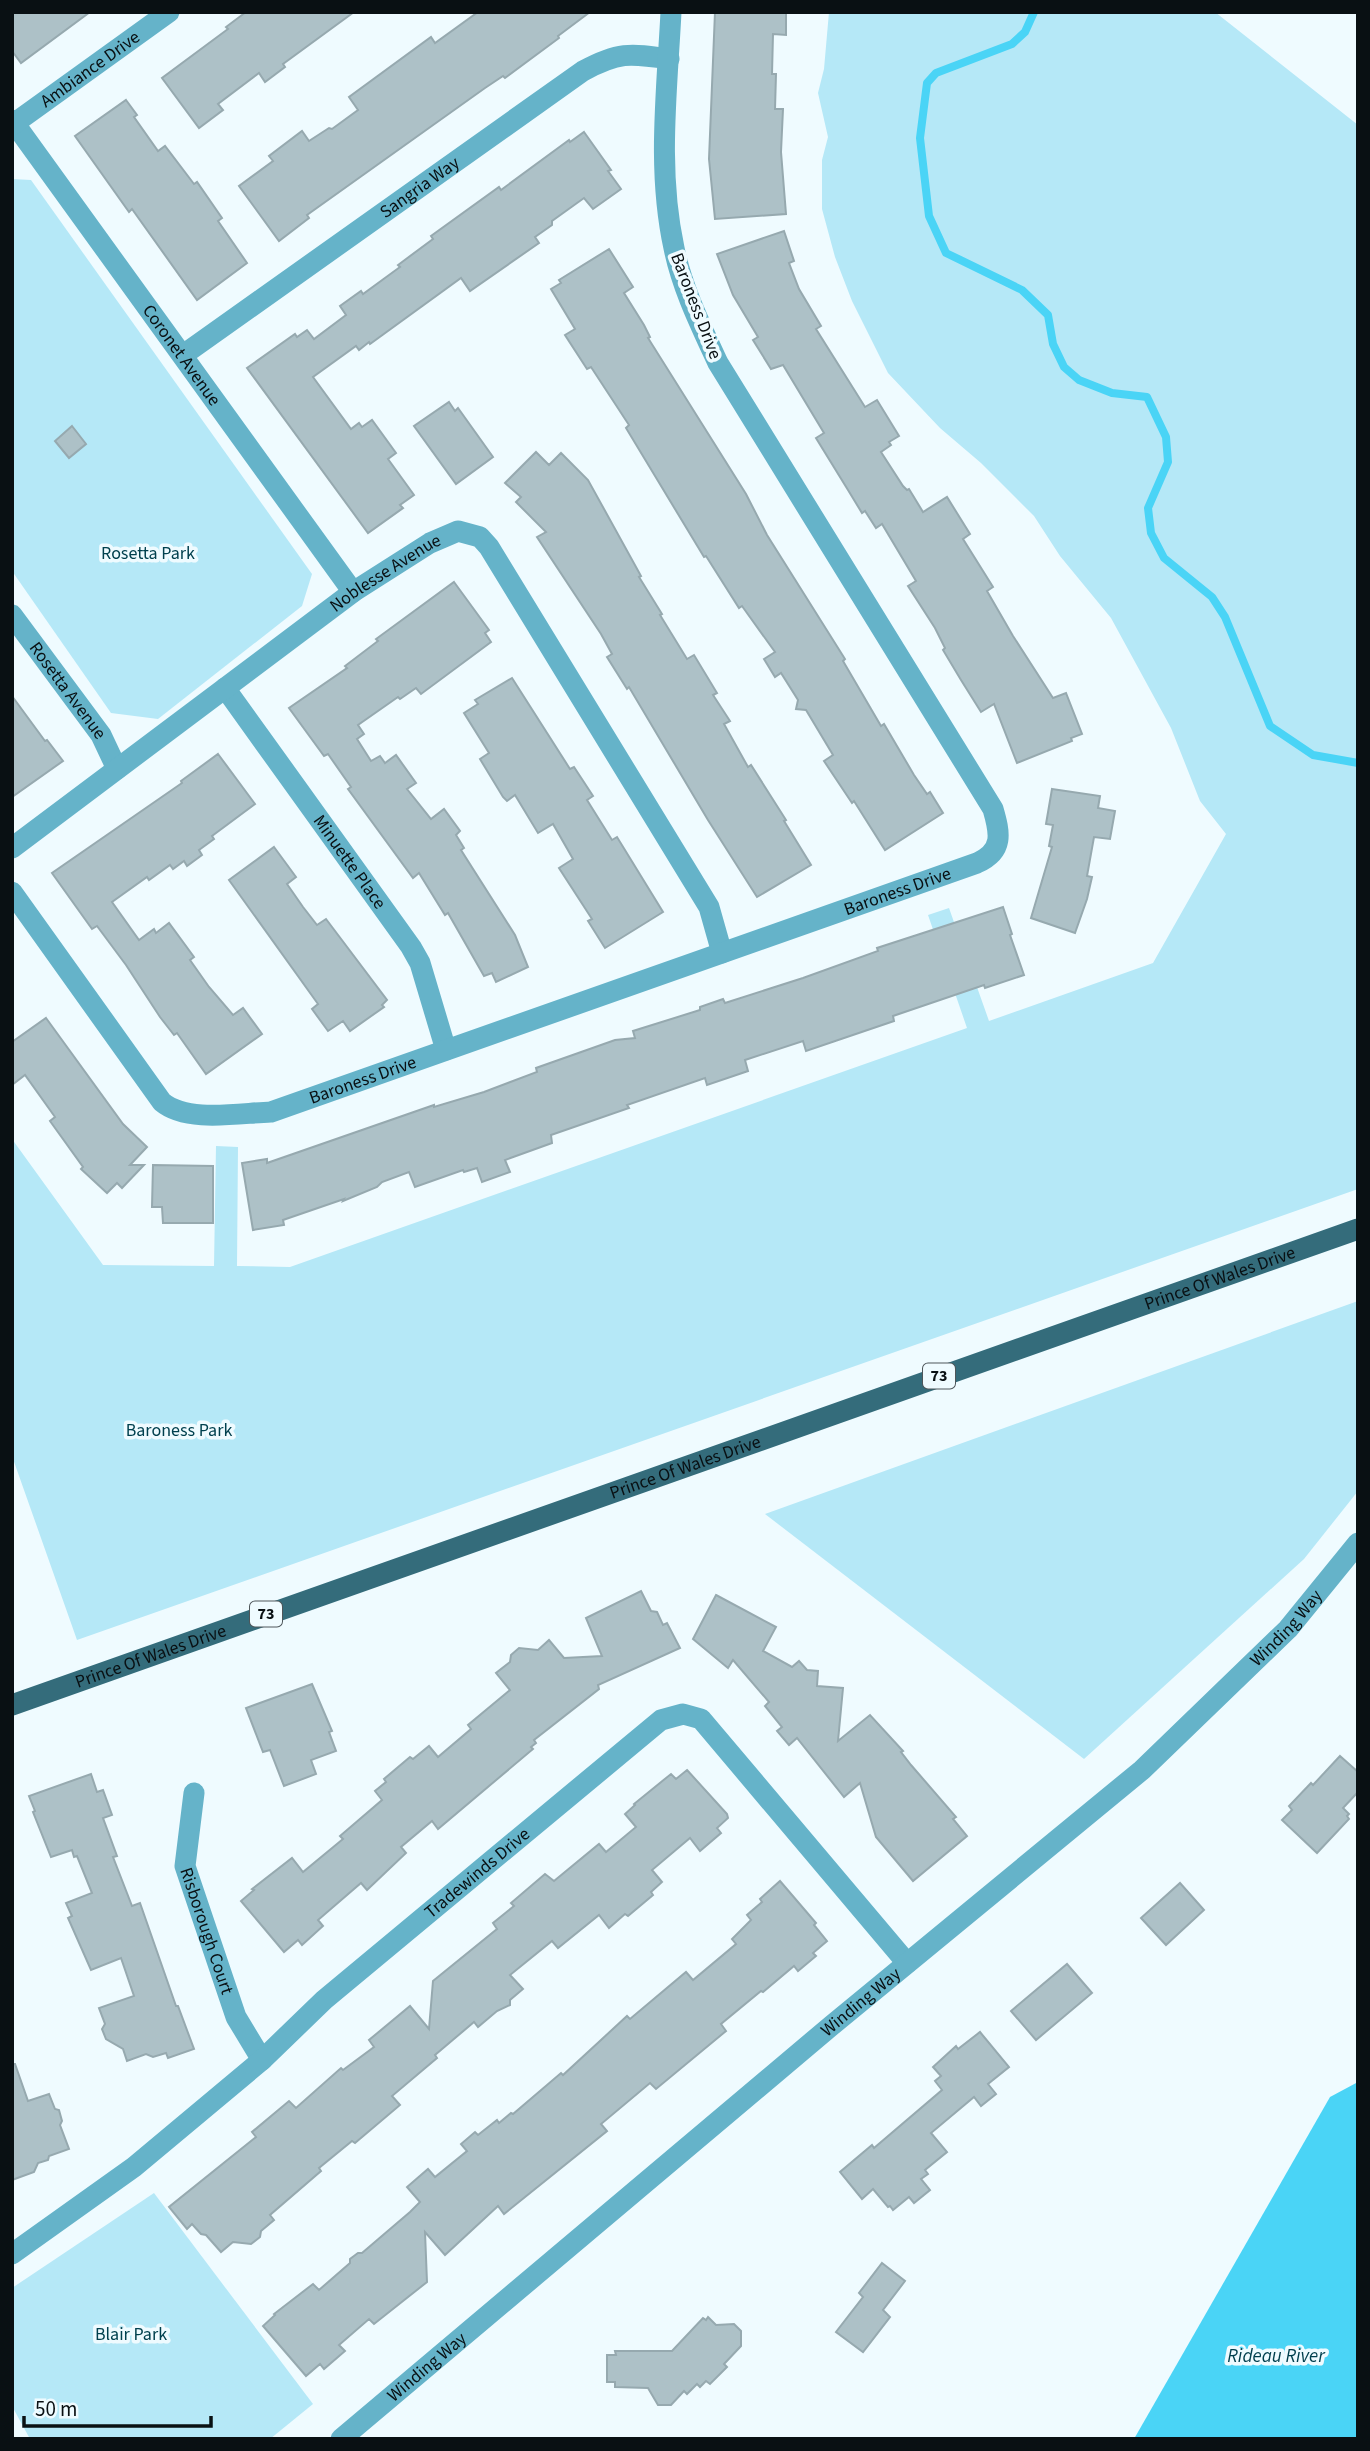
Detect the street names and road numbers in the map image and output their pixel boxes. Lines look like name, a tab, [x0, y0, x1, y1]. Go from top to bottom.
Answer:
street label: Ambiance Drive	[35, 24, 145, 113]
street label: Sangria Way	[375, 150, 465, 224]
street label: Baroness Drive	[664, 249, 728, 363]
street label: Coronet Avenue	[137, 299, 227, 411]
street label: Noblesse Avenue	[324, 527, 445, 618]
street label: Rosetta Avenue	[23, 637, 113, 744]
street label: Minuette Place	[307, 810, 392, 914]
street label: Baroness Drive	[840, 861, 954, 922]
street label: Baroness Drive	[306, 1049, 420, 1110]
street label: Prince Of Wales Drive	[1141, 1240, 1299, 1316]
road number: 73	[923, 1364, 955, 1388]
street label: Prince Of Wales Drive	[606, 1429, 764, 1505]
street label: Winding Way	[1244, 1584, 1328, 1672]
road number: 73	[250, 1602, 282, 1626]
street label: Prince Of Wales Drive	[72, 1618, 230, 1694]
street label: Tradewinds Drive	[419, 1822, 535, 1924]
street label: Risborough Court	[174, 1864, 240, 1998]
street label: Winding Way	[815, 1961, 906, 2042]
street label: Winding Way	[382, 2326, 472, 2408]

